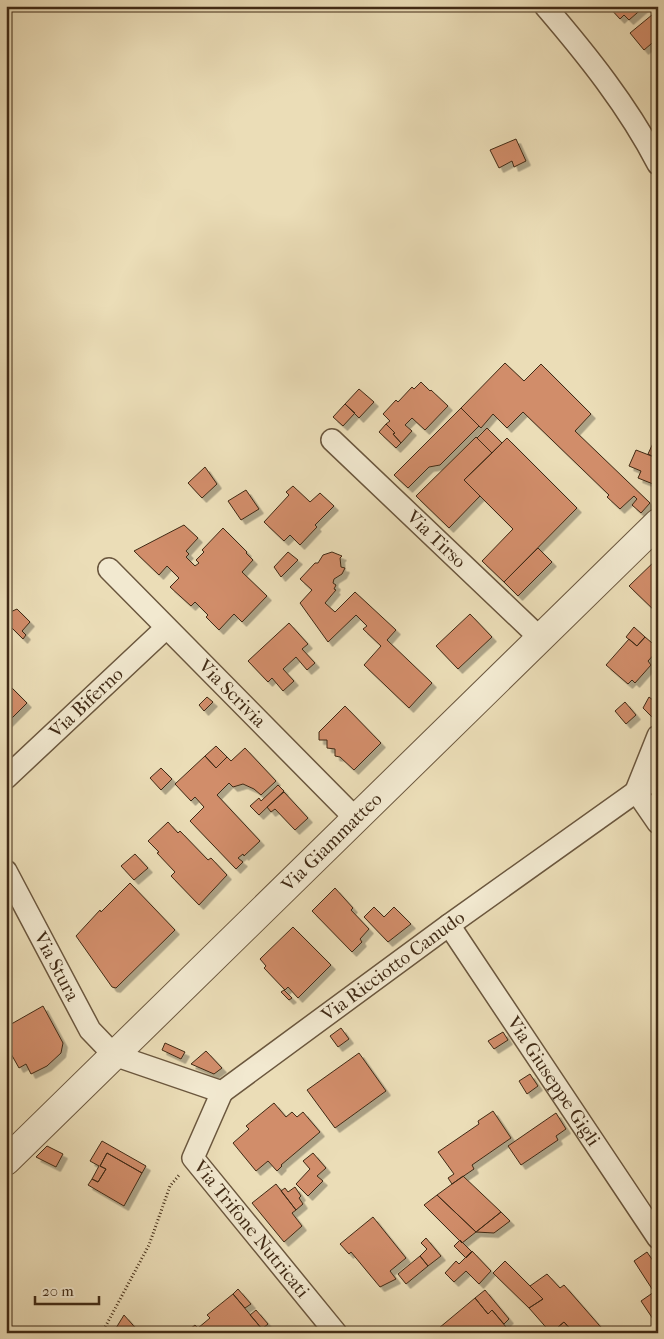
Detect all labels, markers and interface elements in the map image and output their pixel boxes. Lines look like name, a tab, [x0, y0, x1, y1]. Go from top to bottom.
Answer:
street label: Via Tirso	[401, 505, 471, 573]
street label: Via Scrivia	[193, 654, 270, 732]
street label: Via Biferno	[44, 663, 128, 743]
street label: Via Giammatteo	[276, 788, 387, 897]
street label: Via Ricciotto Canudo	[316, 906, 469, 1027]
street label: Via Stura	[29, 927, 84, 1005]
street label: Via Giuseppe Gigli	[502, 1012, 605, 1151]
street label: Via Trifone Nutricati	[188, 1155, 314, 1303]
scale bar	[35, 1274, 99, 1306]
text: 20 m	[42, 1282, 74, 1300]

